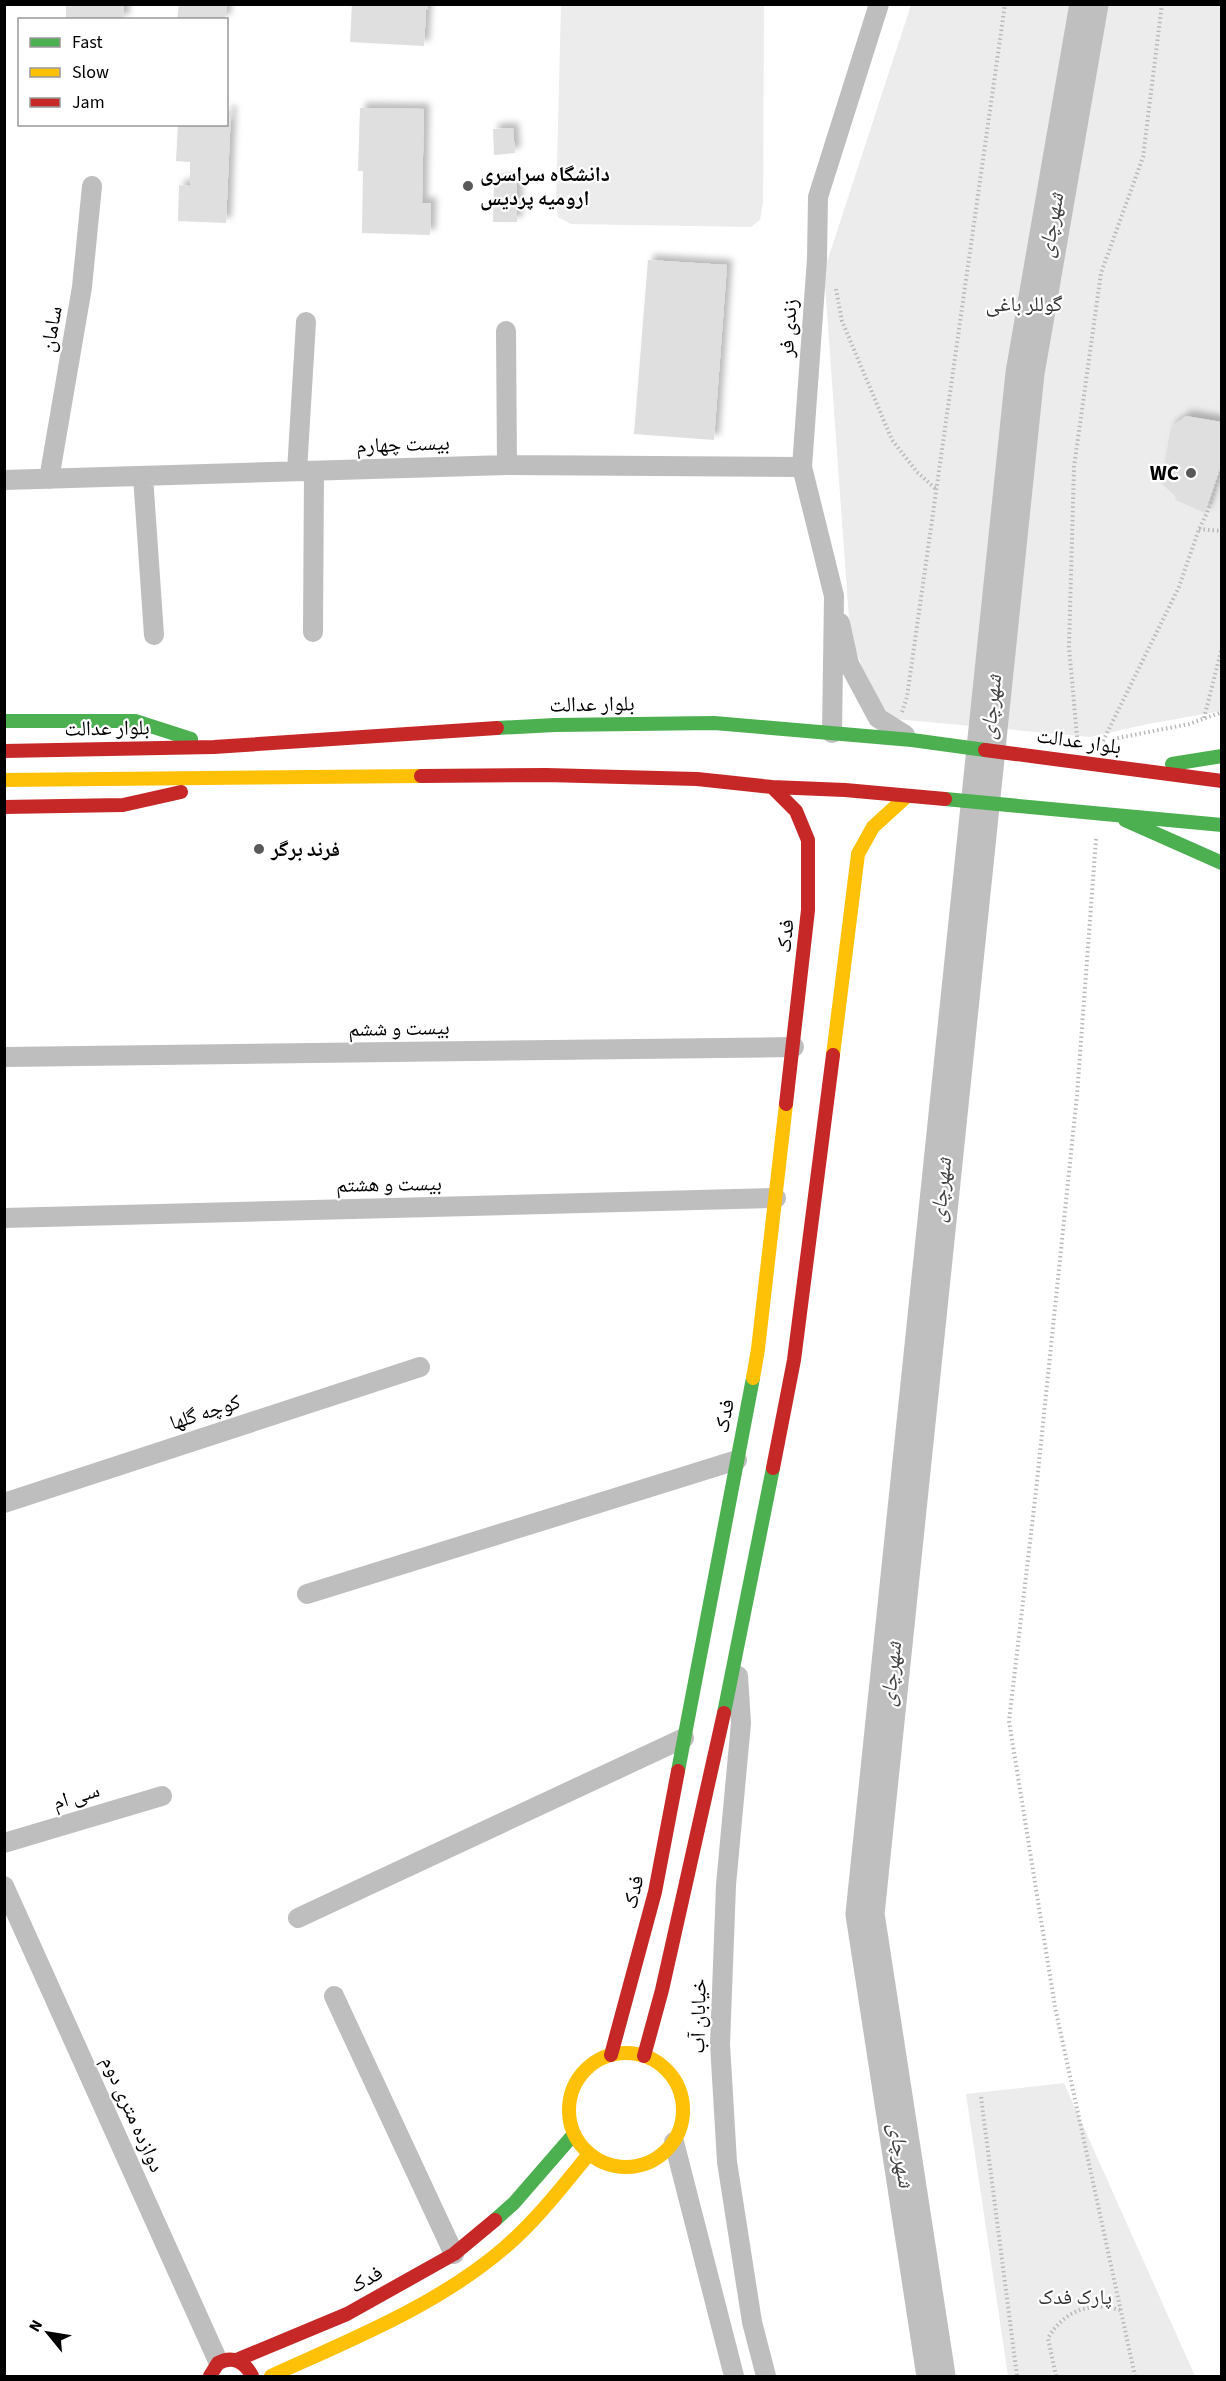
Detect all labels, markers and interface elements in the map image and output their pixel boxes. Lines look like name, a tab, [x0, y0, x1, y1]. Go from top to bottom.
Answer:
legend	[18, 18, 228, 126]
text: Fast	[72, 30, 103, 55]
text: Slow	[72, 60, 109, 85]
text: Jam	[72, 90, 105, 115]
place label: دانشگاه سراسری ارومیه پردیس	[480, 159, 610, 213]
marker: دانشگاه سراسری ارومیه پردیس	[461, 179, 475, 193]
water label: شهرچای	[1030, 189, 1073, 260]
park label: گوللر باغی	[986, 289, 1063, 319]
street label: زندی فر	[771, 298, 805, 359]
street label: سامان	[32, 304, 70, 354]
street label: بیست چهارم	[356, 427, 450, 461]
place label: WC	[1150, 458, 1179, 488]
marker: WC	[1184, 466, 1198, 480]
water label: شهرچای	[972, 672, 1010, 741]
street label: بلوار عدالت	[549, 688, 635, 720]
street label: بلوار عدالت	[64, 712, 150, 744]
street label: بلوار عدالت	[1035, 720, 1123, 762]
place label: فرند برگر	[270, 834, 340, 864]
marker: فرند برگر	[252, 842, 266, 856]
street label: فدک	[768, 918, 802, 954]
street label: بیست و ششم	[348, 1012, 450, 1044]
water label: شهرچای	[922, 1155, 960, 1224]
street label: بیست و هشتم	[336, 1168, 442, 1200]
street label: کوچه گلها	[166, 1386, 245, 1438]
street label: فدک	[706, 1396, 742, 1436]
water label: شهرچای	[872, 1639, 910, 1708]
street label: سی ام	[49, 1775, 103, 1817]
street label: فدک	[615, 1872, 651, 1912]
street label: خیابان آب	[682, 1978, 714, 2054]
street label: دوازده متری دوم	[94, 2051, 172, 2177]
water label: شهرچای	[880, 2121, 922, 2191]
street label: فدک	[344, 2258, 388, 2300]
park label: پارک فدک	[1038, 2282, 1112, 2312]
north arrow	[18, 2303, 78, 2363]
text: N	[24, 2316, 48, 2336]

